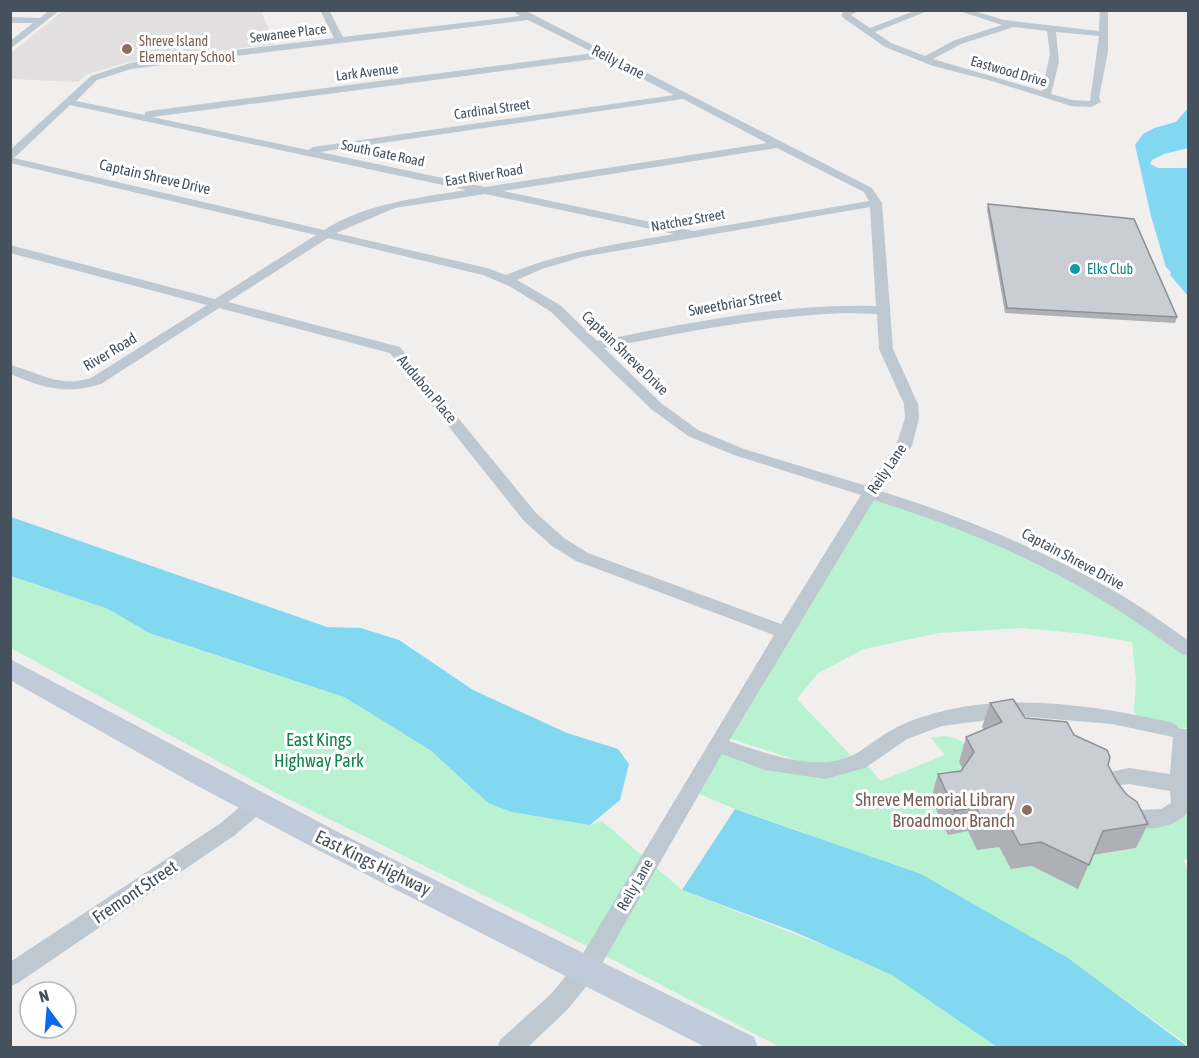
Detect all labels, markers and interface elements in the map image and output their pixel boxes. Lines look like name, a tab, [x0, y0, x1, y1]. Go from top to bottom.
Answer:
street label: Sewanee Place	[249, 20, 327, 46]
place label: Shreve Island Elementary School	[139, 33, 235, 65]
street label: Reily Lane	[589, 41, 648, 82]
marker: Shreve Island Elementary School	[120, 42, 134, 56]
street label: Eastwood Drive	[969, 52, 1049, 90]
street label: Lark Avenue	[335, 60, 399, 84]
street label: Cardinal Street	[453, 96, 531, 122]
street label: South Gate Road	[340, 136, 426, 170]
street label: Captain Shreve Drive	[98, 155, 213, 198]
street label: East River Road	[444, 161, 524, 189]
street label: Natchez Street	[650, 206, 726, 234]
place label: Elks Club	[1087, 261, 1133, 277]
marker: Elks Club	[1068, 262, 1082, 276]
street label: Sweetbriar Street	[687, 286, 783, 319]
street label: Captain Shreve Drive	[579, 307, 672, 398]
street label: River Road	[80, 329, 139, 374]
street label: Audubon Place	[394, 351, 461, 426]
street label: Reily Lane	[864, 440, 910, 497]
street label: Captain Shreve Drive	[1019, 524, 1128, 593]
park label: East Kings Highway Park	[274, 729, 364, 771]
place label: Shreve Memorial Library Broadmoor Branch	[855, 789, 1015, 831]
marker: Shreve Memorial Library Broadmoor Branch	[1020, 803, 1034, 817]
street label: East Kings Highway	[312, 826, 434, 900]
street label: Fremont Street	[88, 856, 181, 928]
street label: Reily Lane	[613, 856, 656, 914]
north arrow	[18, 980, 78, 1040]
text: N	[37, 986, 51, 1006]

